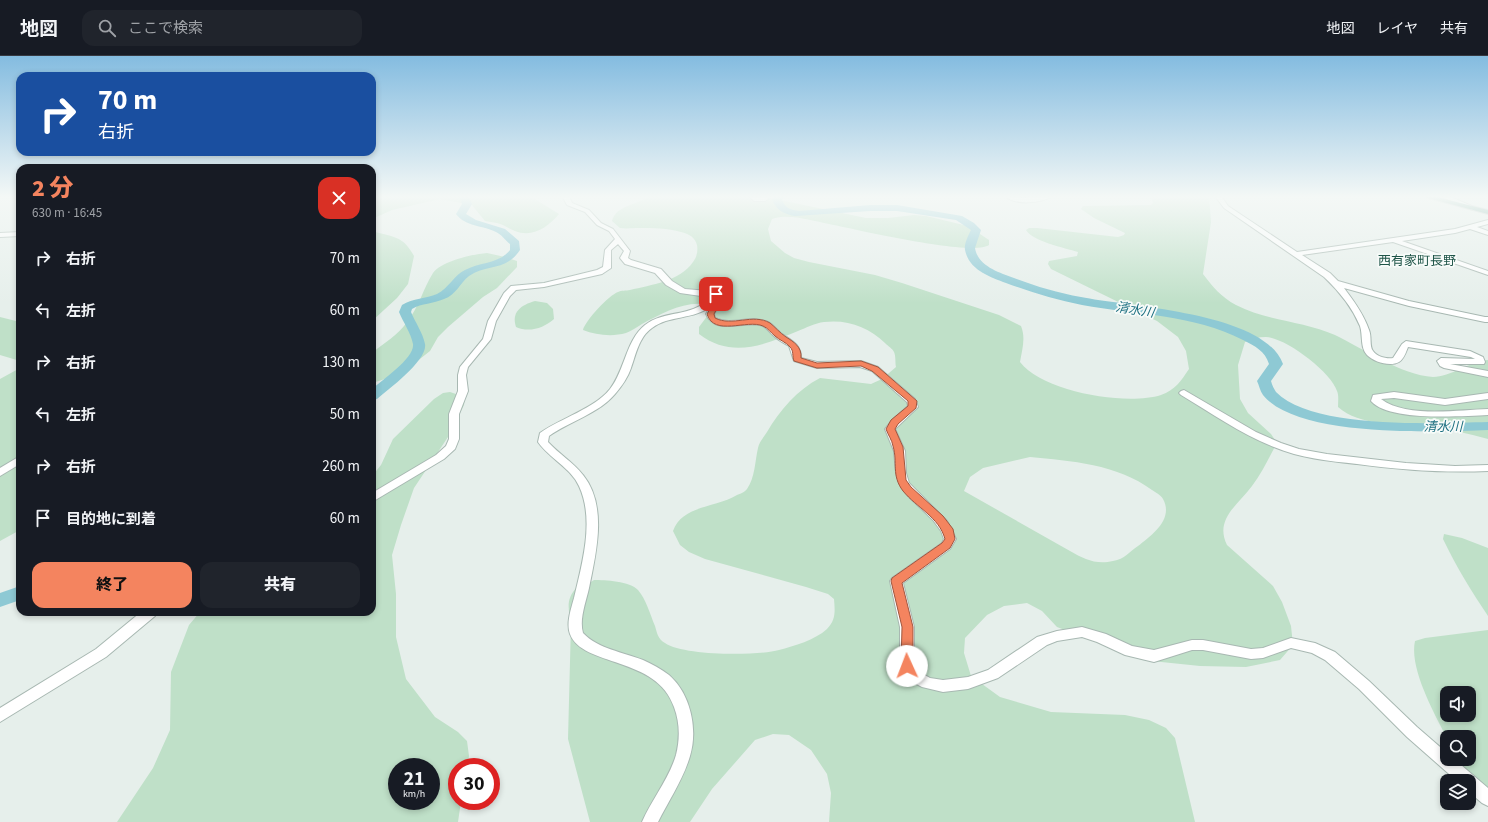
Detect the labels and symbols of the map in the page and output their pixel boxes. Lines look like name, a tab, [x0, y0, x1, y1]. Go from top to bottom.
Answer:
district label: 西有家町長野	[1378, 252, 1456, 270]
pin	[699, 277, 733, 311]
water label: 清水川	[1114, 298, 1157, 322]
water label: 清水川	[1423, 418, 1464, 436]
position arrow	[886, 645, 928, 687]
speed limit sign: 30	[448, 758, 500, 810]

